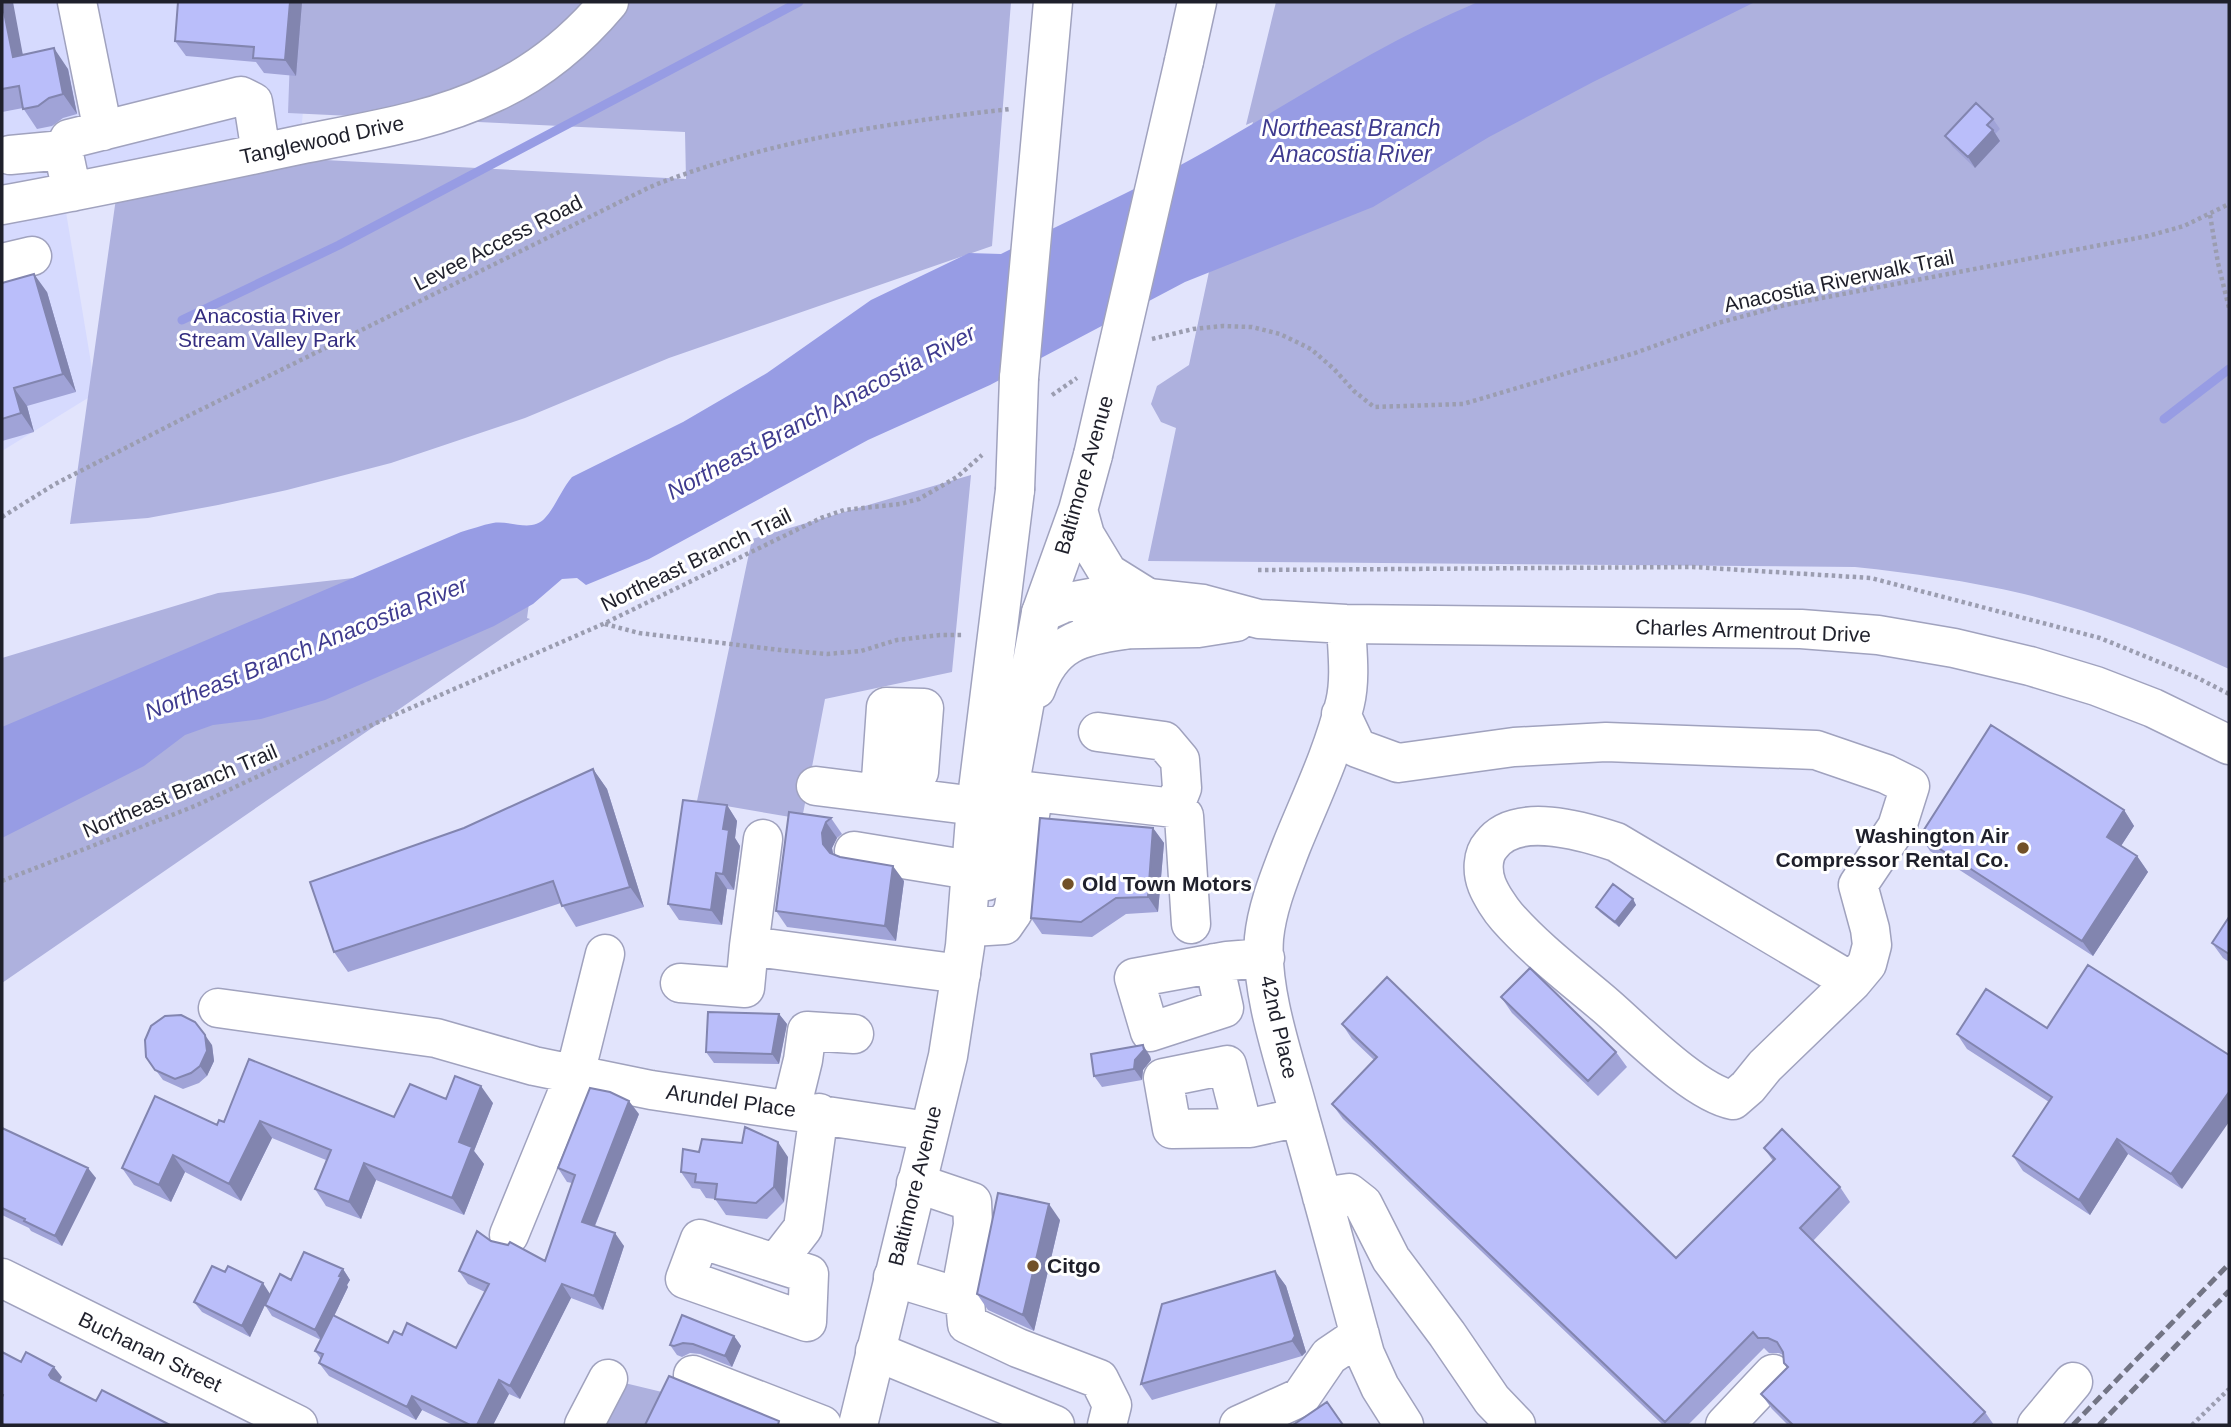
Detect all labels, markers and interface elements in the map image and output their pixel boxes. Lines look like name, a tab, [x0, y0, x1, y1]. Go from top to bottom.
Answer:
street label: Tanglewood Drive	[238, 111, 406, 168]
water label: Northeast Branch Anacostia River	[1262, 115, 1440, 167]
street label: Levee Access Road	[410, 190, 586, 295]
street label: Anacostia Riverwalk Trail	[1722, 245, 1956, 316]
park label: Anacostia River Stream Valley Park	[178, 304, 357, 351]
water label: Northeast Branch Anacostia River	[662, 319, 981, 505]
street label: Baltimore Avenue	[1050, 393, 1117, 557]
street label: Northeast Branch Trail	[597, 503, 795, 616]
water label: Northeast Branch Anacostia River	[141, 571, 472, 725]
street label: Charles Armentrout Drive	[1635, 615, 1871, 646]
street label: Northeast Branch Trail	[79, 739, 280, 842]
place label: Washington Air Compressor Rental Co.	[1776, 824, 2009, 871]
marker: Washington Air Compressor Rental Co.	[2015, 840, 2031, 856]
place label: Old Town Motors	[1082, 872, 1252, 895]
marker: Old Town Motors	[1060, 876, 1076, 892]
street label: 42nd Place	[1256, 973, 1303, 1081]
street label: Arundel Place	[665, 1080, 797, 1121]
street label: Baltimore Avenue	[883, 1103, 946, 1268]
place label: Citgo	[1047, 1254, 1101, 1277]
marker: Citgo	[1025, 1258, 1041, 1274]
street label: Buchanan Street	[75, 1307, 226, 1396]

